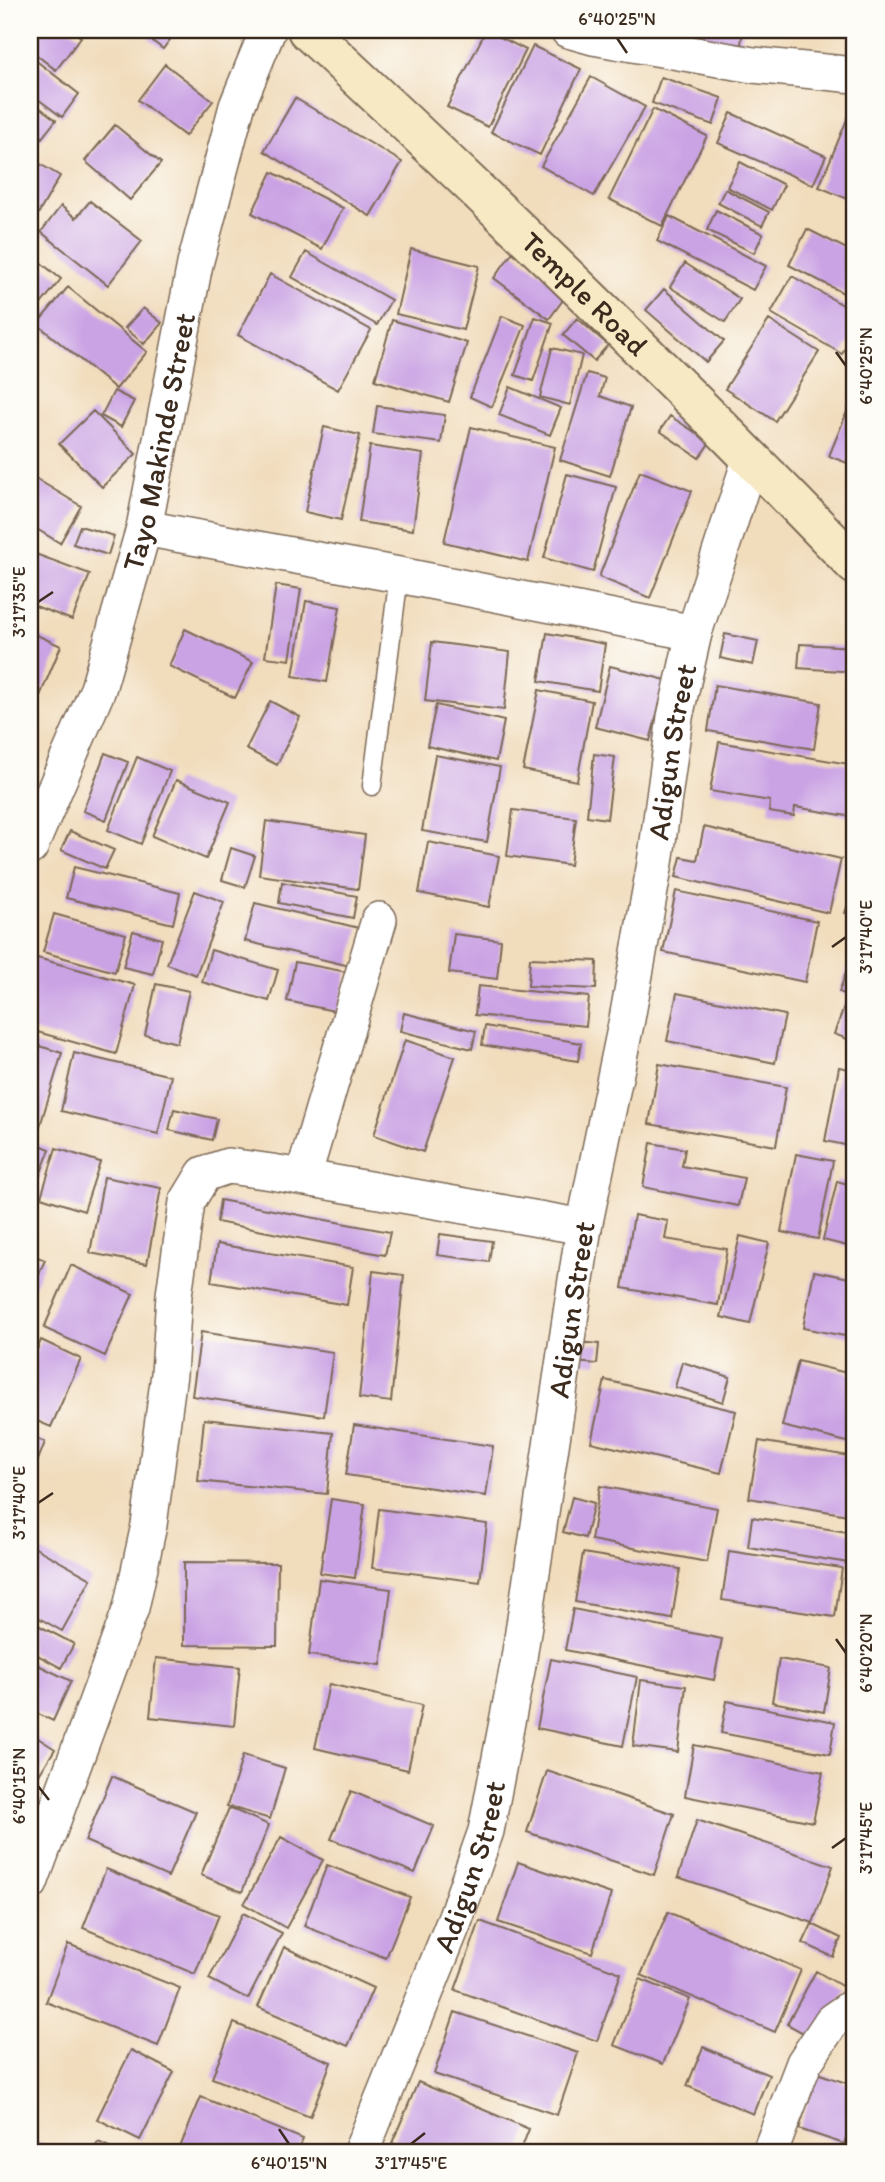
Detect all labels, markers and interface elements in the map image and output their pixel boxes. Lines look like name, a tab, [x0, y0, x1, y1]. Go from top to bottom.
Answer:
text: 6°40'25"N	[578, 8, 656, 30]
street label: Temple Road	[514, 223, 657, 364]
street label: Tayo Makinde Street	[114, 309, 203, 575]
text: 6°40'25"N	[855, 327, 877, 405]
text: 3°17'35"E	[8, 566, 30, 638]
street label: Adigun Street	[639, 660, 705, 842]
text: 3°17'40"E	[855, 900, 877, 974]
street label: Adigun Street	[539, 1218, 603, 1401]
text: 3°17'40"E	[8, 1466, 30, 1540]
text: 6°40'20"N	[855, 1613, 877, 1693]
text: 6°40'15"N	[8, 1748, 30, 1824]
street label: Adigun Street	[425, 1778, 513, 1958]
text: 3°17'45"E	[855, 1802, 877, 1874]
text: 6°40'15"N	[251, 2152, 327, 2174]
text: 3°17'45"E	[375, 2152, 447, 2174]

